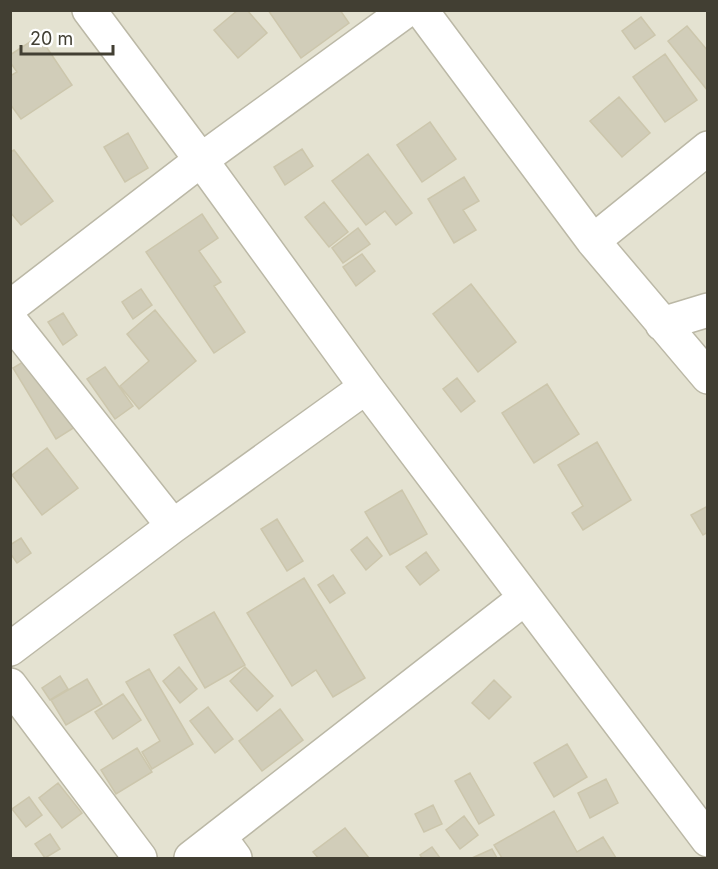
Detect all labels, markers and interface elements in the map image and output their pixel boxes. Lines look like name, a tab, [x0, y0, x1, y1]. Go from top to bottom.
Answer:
scale bar	[21, 18, 112, 56]
text: 20 m	[30, 28, 73, 49]

